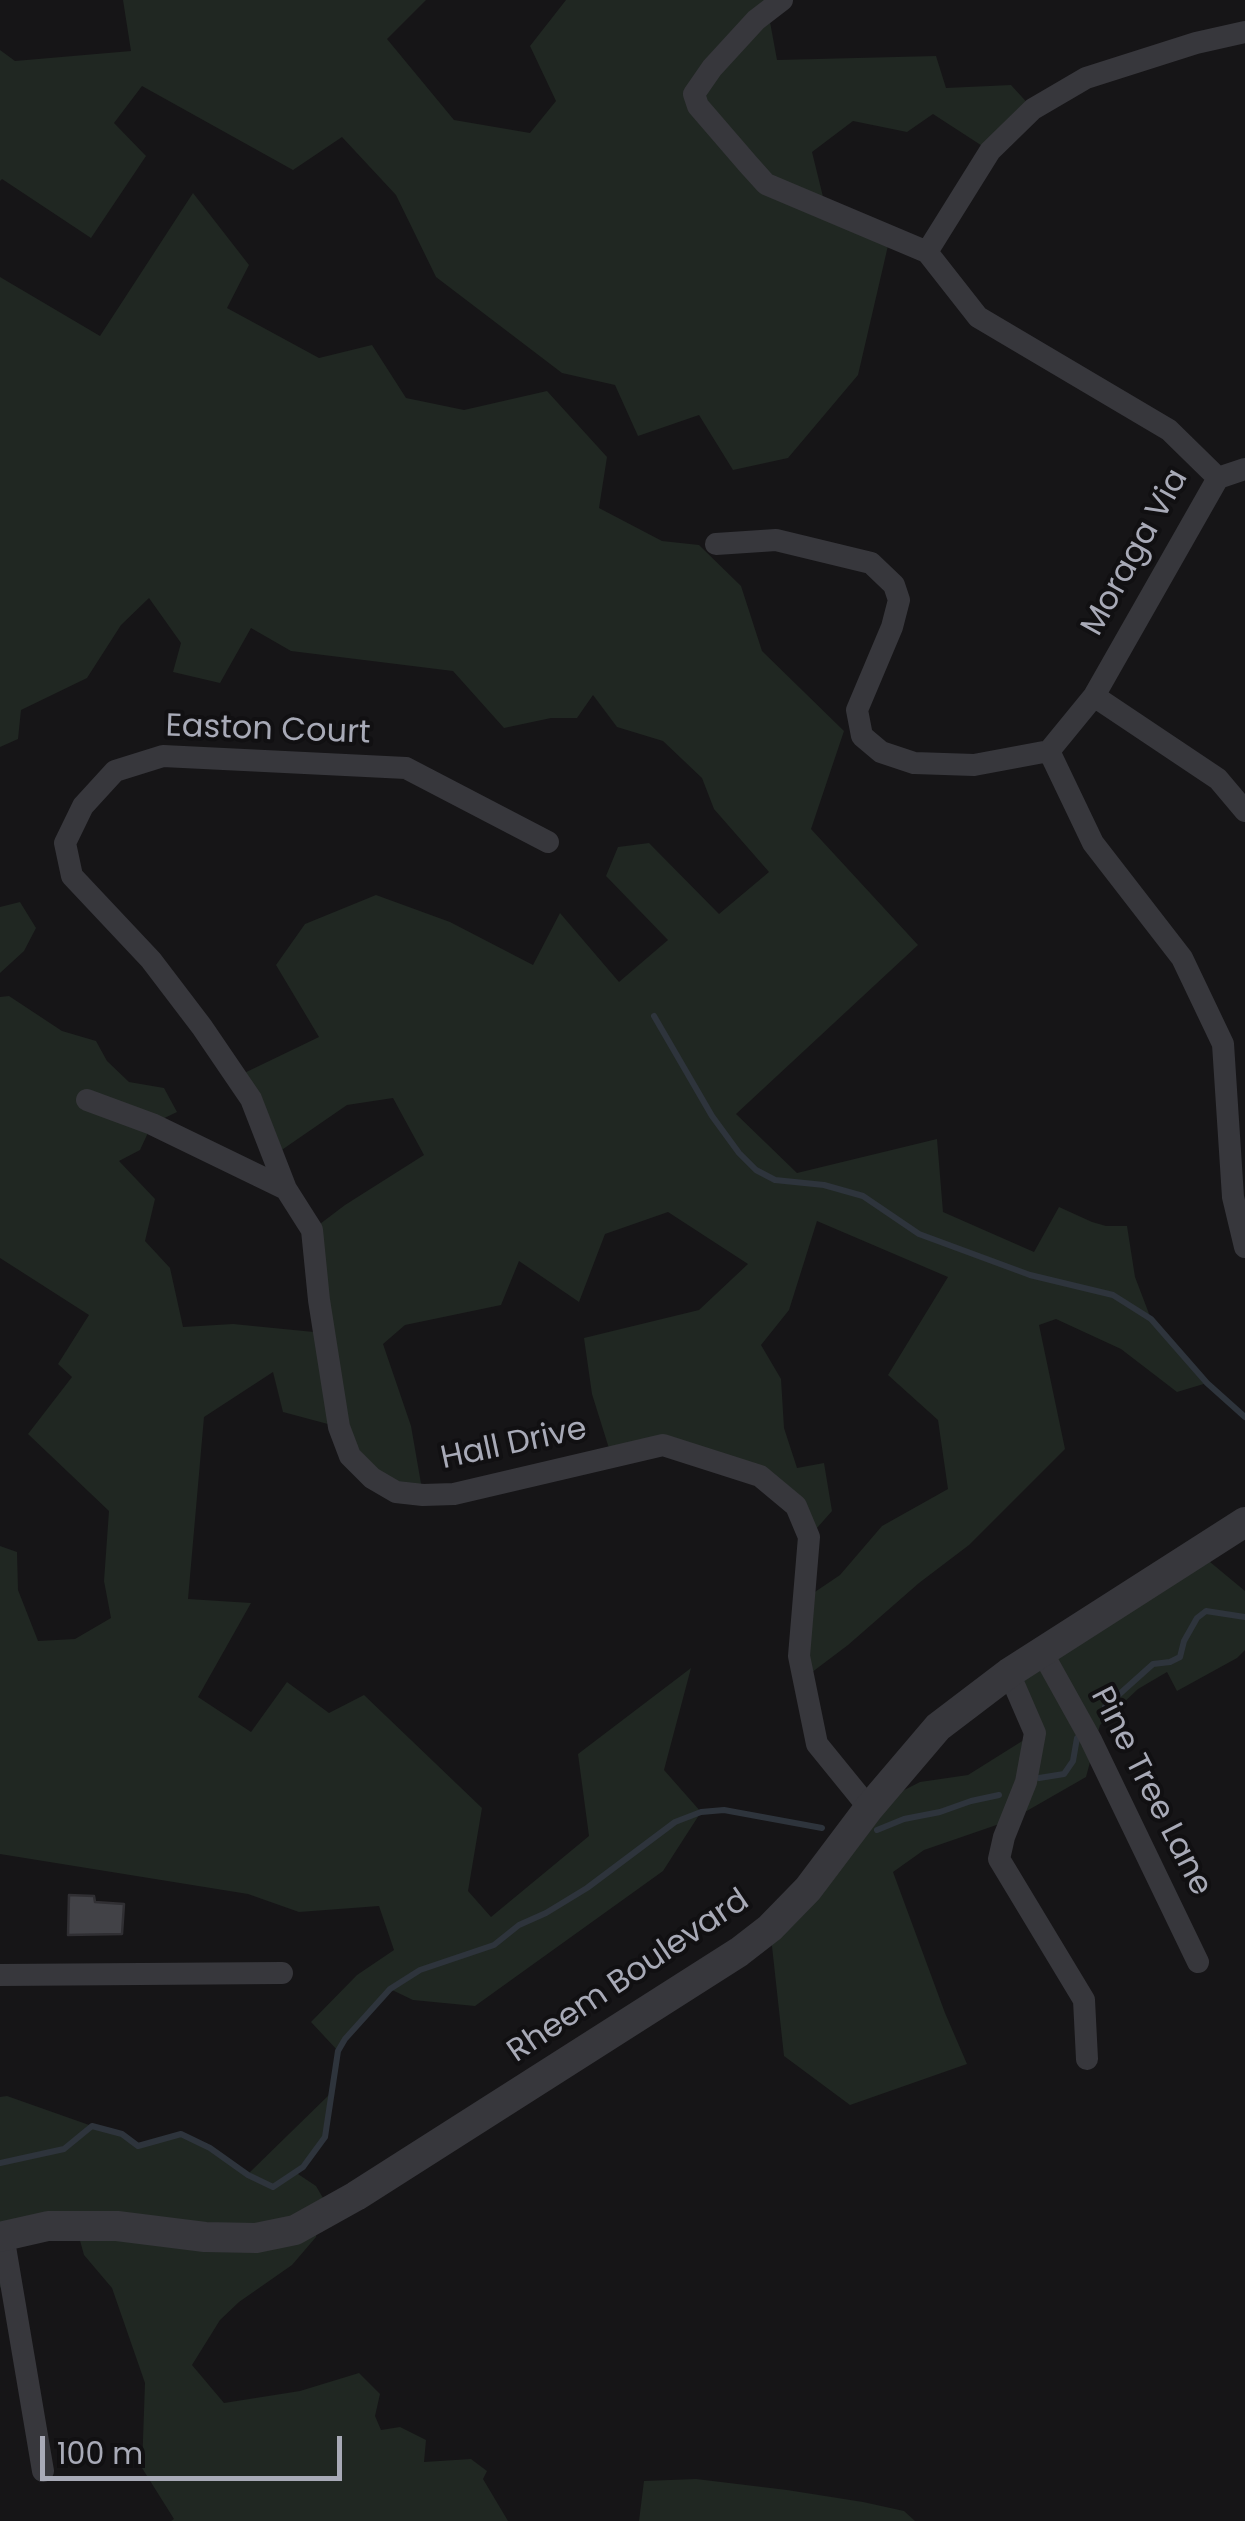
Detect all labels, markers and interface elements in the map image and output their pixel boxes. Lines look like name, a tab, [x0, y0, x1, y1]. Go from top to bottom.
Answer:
street label: Moraga Via	[1074, 463, 1198, 643]
street label: Easton Court	[165, 708, 371, 754]
street label: Hall Drive	[437, 1411, 591, 1479]
street label: Pine Tree Lane	[1081, 1681, 1219, 1903]
street label: Rheem Boulevard	[501, 1882, 757, 2072]
scale bar	[45, 2416, 348, 2478]
text: 100 m	[57, 2432, 143, 2475]

